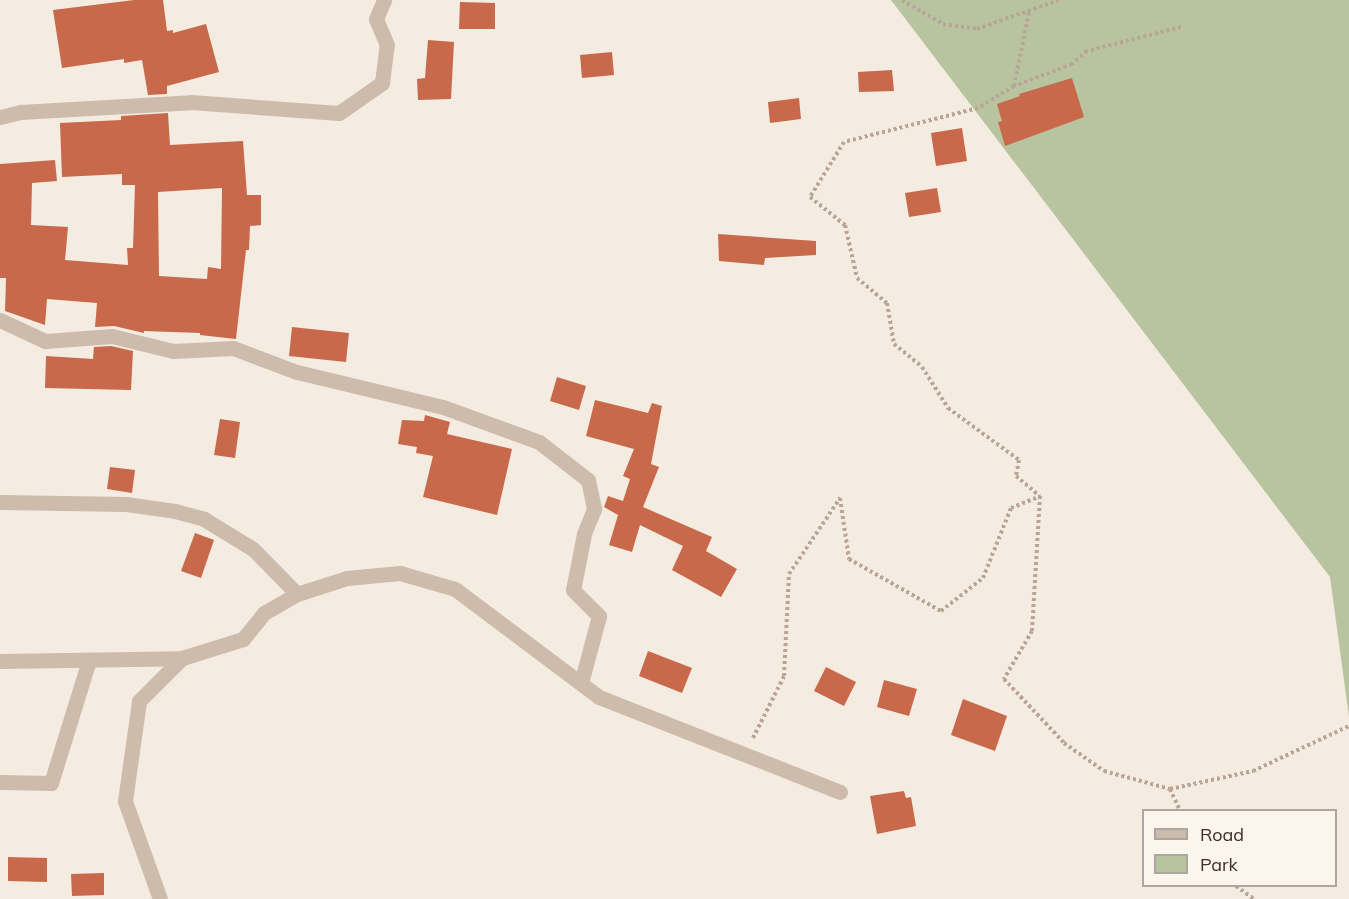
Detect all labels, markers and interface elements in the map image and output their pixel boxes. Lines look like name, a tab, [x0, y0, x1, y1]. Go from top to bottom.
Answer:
legend	[1142, 809, 1337, 887]
text: Road	[1200, 823, 1244, 846]
text: Park	[1200, 853, 1238, 876]

